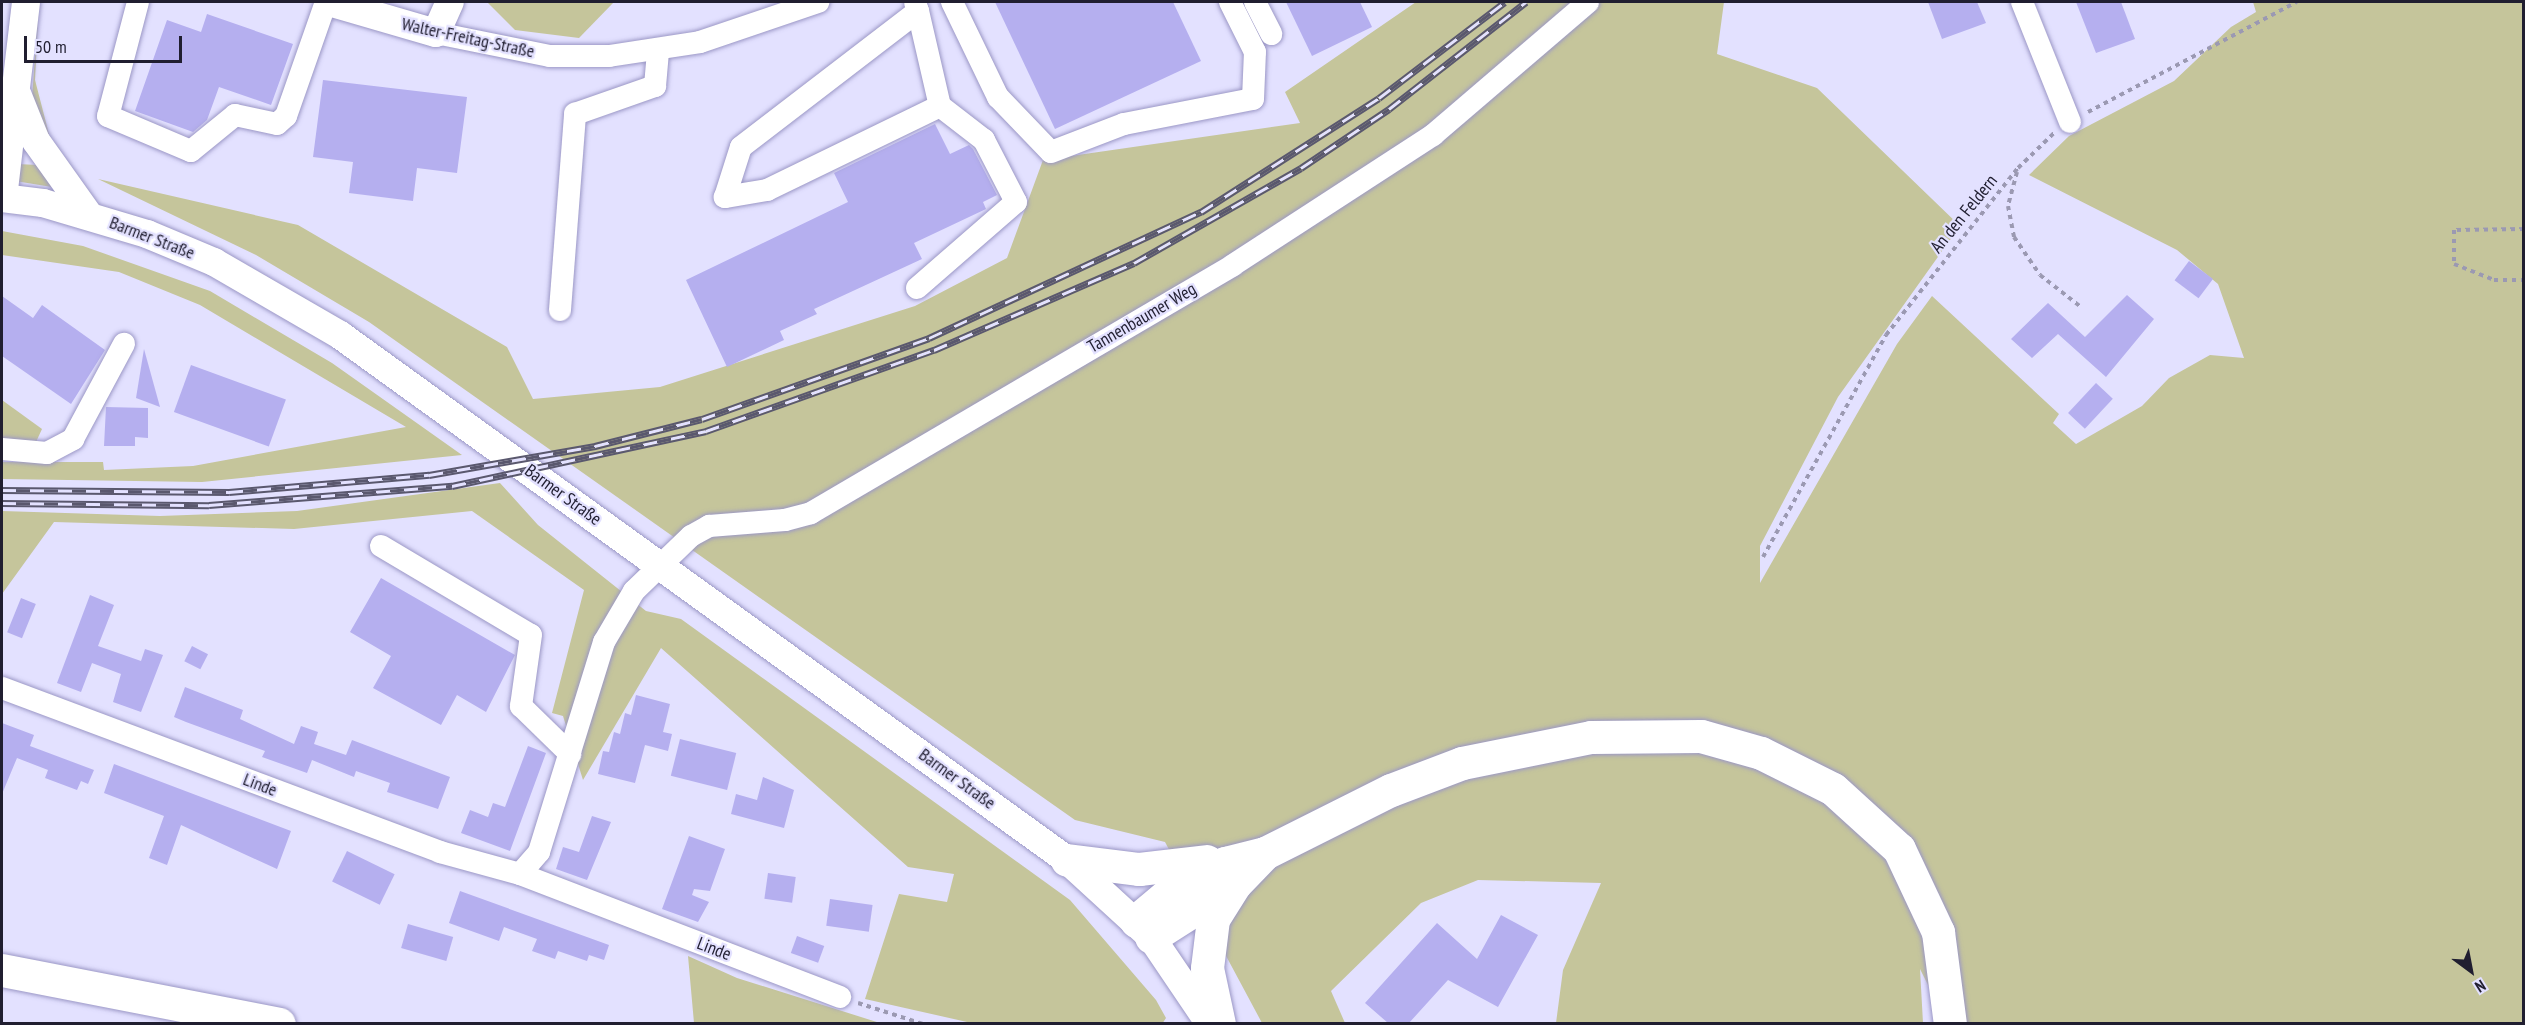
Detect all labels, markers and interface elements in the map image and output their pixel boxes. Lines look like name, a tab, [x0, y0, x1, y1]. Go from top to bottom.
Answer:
street label: Walter-Freitag-Straße	[400, 13, 536, 63]
scale bar	[27, 24, 184, 62]
text: 50 m	[35, 35, 67, 58]
street label: An den Feldern	[1926, 171, 2002, 257]
street label: Barmer Straße	[106, 212, 198, 264]
street label: Tannenbaumer Weg	[1084, 278, 1200, 358]
street label: Barmer Straße	[520, 460, 606, 530]
street label: Barmer Straße	[914, 744, 1000, 814]
street label: Linde	[240, 769, 280, 801]
street label: Linde	[694, 933, 734, 965]
north arrow	[2441, 941, 2501, 1001]
text: N	[2472, 975, 2490, 997]

